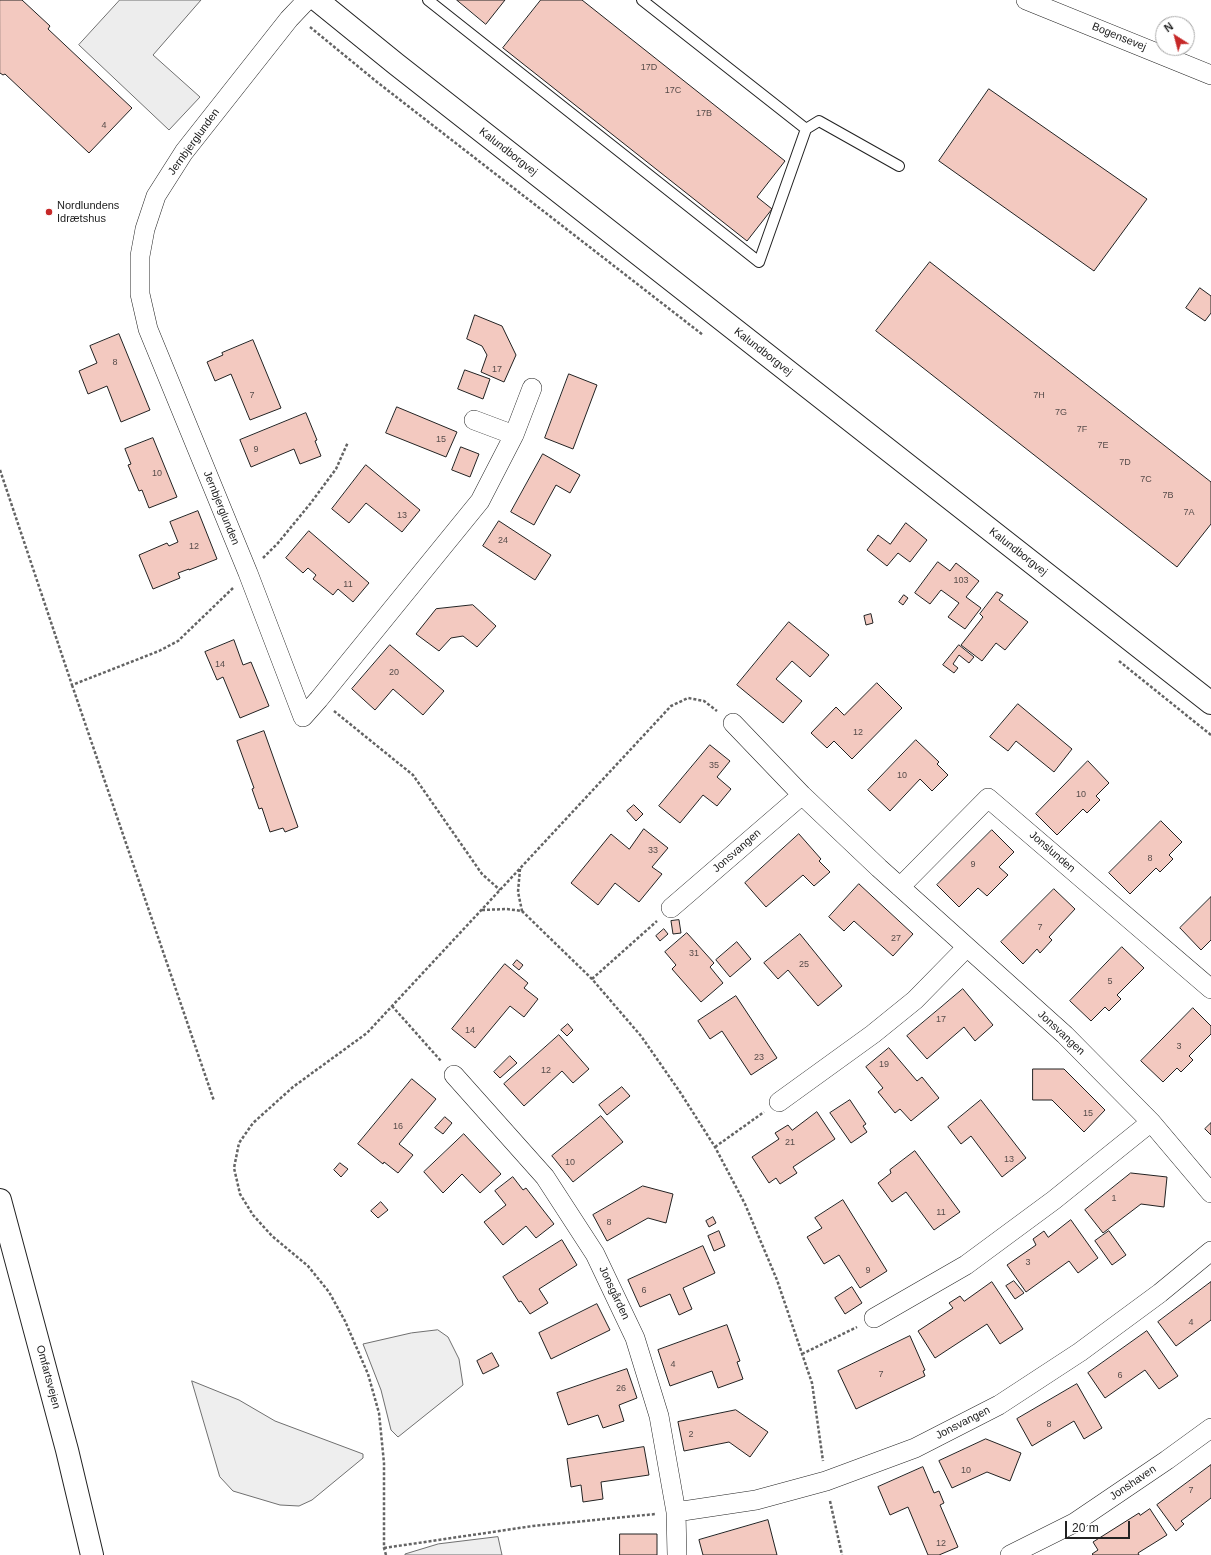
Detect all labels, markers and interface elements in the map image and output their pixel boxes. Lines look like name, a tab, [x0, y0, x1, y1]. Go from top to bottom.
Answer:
north arrow	[1155, 16, 1195, 56]
street label: Bogensevej	[1090, 20, 1148, 54]
text: N	[1162, 20, 1175, 34]
house number: 17D	[641, 63, 657, 73]
house number: 17C	[665, 86, 681, 96]
street label: Jernbjerglunden	[165, 106, 223, 178]
house number: 17B	[696, 109, 712, 119]
house number: 4	[101, 121, 107, 131]
street label: Kalundborgvej	[476, 125, 540, 179]
place label: Nordlundens Idrætshus	[57, 199, 119, 225]
marker: Nordlundens Idrætshus	[44, 207, 54, 217]
street label: Kalundborgvej	[731, 325, 795, 379]
house number: 8	[112, 358, 118, 368]
house number: 17	[492, 365, 502, 375]
house number: 7	[249, 391, 255, 401]
house number: 7H	[1033, 391, 1045, 401]
house number: 7G	[1055, 408, 1067, 418]
house number: 7F	[1077, 425, 1087, 435]
house number: 15	[436, 435, 446, 445]
house number: 7E	[1097, 441, 1109, 451]
house number: 9	[253, 445, 259, 455]
house number: 7D	[1119, 458, 1131, 468]
house number: 10	[152, 469, 162, 479]
street label: Jernbjerglunden	[200, 469, 242, 547]
house number: 7C	[1140, 475, 1152, 485]
house number: 7B	[1162, 491, 1174, 501]
house number: 7A	[1183, 508, 1195, 518]
house number: 13	[397, 511, 407, 521]
street label: Kalundborgvej	[986, 525, 1050, 579]
house number: 24	[498, 536, 508, 546]
house number: 12	[189, 542, 199, 552]
house number: 103	[953, 576, 969, 586]
house number: 11	[343, 580, 353, 590]
house number: 14	[215, 660, 225, 670]
house number: 20	[389, 668, 399, 678]
house number: 12	[853, 728, 863, 738]
house number: 35	[709, 761, 719, 771]
house number: 10	[897, 771, 907, 781]
house number: 10	[1076, 790, 1086, 800]
street label: Jonsvangen	[710, 827, 764, 875]
street label: Jonslunden	[1026, 829, 1078, 875]
house number: 33	[648, 846, 658, 856]
house number: 8	[1147, 854, 1153, 864]
house number: 9	[970, 860, 976, 870]
house number: 7	[1037, 923, 1043, 933]
house number: 27	[891, 934, 901, 944]
house number: 31	[689, 949, 699, 959]
house number: 25	[799, 960, 809, 970]
house number: 5	[1107, 977, 1113, 987]
street label: Jonsvangen	[1035, 1008, 1087, 1058]
house number: 17	[936, 1015, 946, 1025]
house number: 14	[465, 1026, 475, 1036]
house number: 3	[1176, 1042, 1182, 1052]
house number: 23	[754, 1053, 764, 1063]
house number: 19	[879, 1060, 889, 1070]
house number: 12	[541, 1066, 551, 1076]
house number: 15	[1083, 1109, 1093, 1119]
house number: 16	[393, 1122, 403, 1132]
house number: 21	[785, 1138, 795, 1148]
house number: 13	[1004, 1155, 1014, 1165]
house number: 10	[565, 1158, 575, 1168]
house number: 1	[1111, 1194, 1117, 1204]
house number: 11	[936, 1208, 946, 1218]
house number: 8	[606, 1218, 612, 1228]
house number: 3	[1025, 1258, 1031, 1268]
street label: Jonsgården	[596, 1264, 632, 1322]
house number: 9	[865, 1266, 871, 1276]
house number: 6	[641, 1286, 647, 1296]
house number: 4	[1188, 1318, 1194, 1328]
street label: Omfartsvejen	[33, 1344, 63, 1410]
house number: 4	[670, 1360, 676, 1370]
house number: 7	[878, 1370, 884, 1380]
house number: 6	[1117, 1371, 1123, 1381]
house number: 26	[616, 1384, 626, 1394]
street label: Jonsvangen	[934, 1404, 992, 1442]
house number: 8	[1046, 1420, 1052, 1430]
house number: 2	[688, 1430, 694, 1440]
street label: Jonshaven	[1107, 1463, 1159, 1503]
house number: 10	[961, 1466, 971, 1476]
house number: 7	[1188, 1486, 1194, 1496]
scale bar	[1067, 1513, 1132, 1539]
text: 20 m	[1072, 1521, 1099, 1535]
house number: 12	[936, 1539, 946, 1549]

